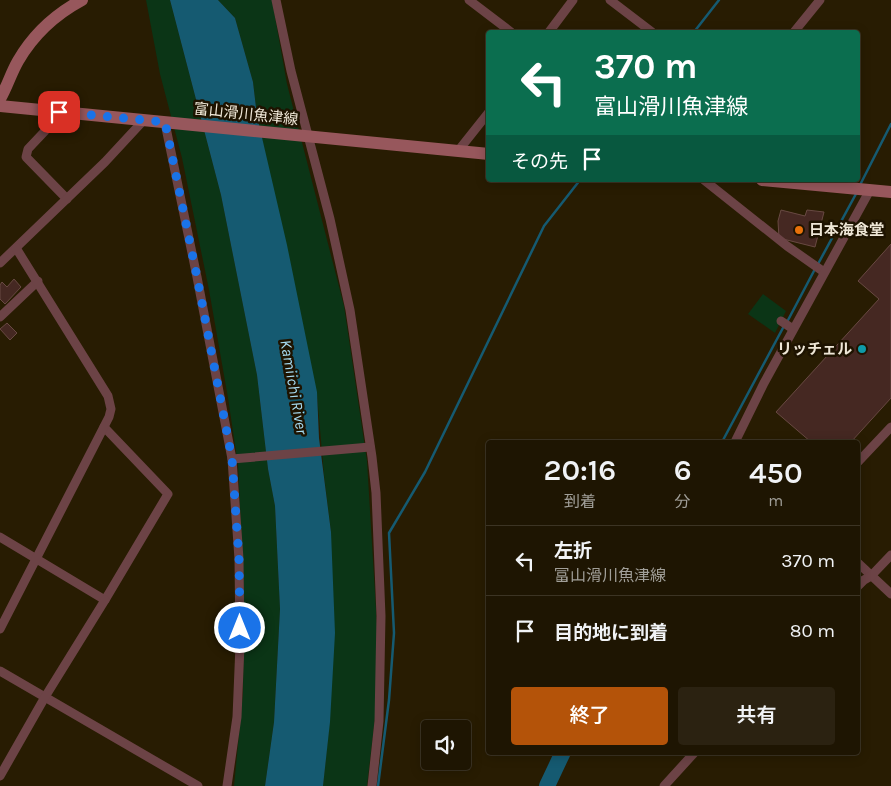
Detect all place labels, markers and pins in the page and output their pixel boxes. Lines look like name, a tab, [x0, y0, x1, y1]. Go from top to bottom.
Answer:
pin	[38, 91, 80, 133]
place label: 日本海食堂	[809, 221, 884, 239]
marker: 日本海食堂	[793, 224, 805, 236]
place label: リッチェル	[777, 340, 852, 358]
marker: リッチェル	[856, 343, 868, 355]

